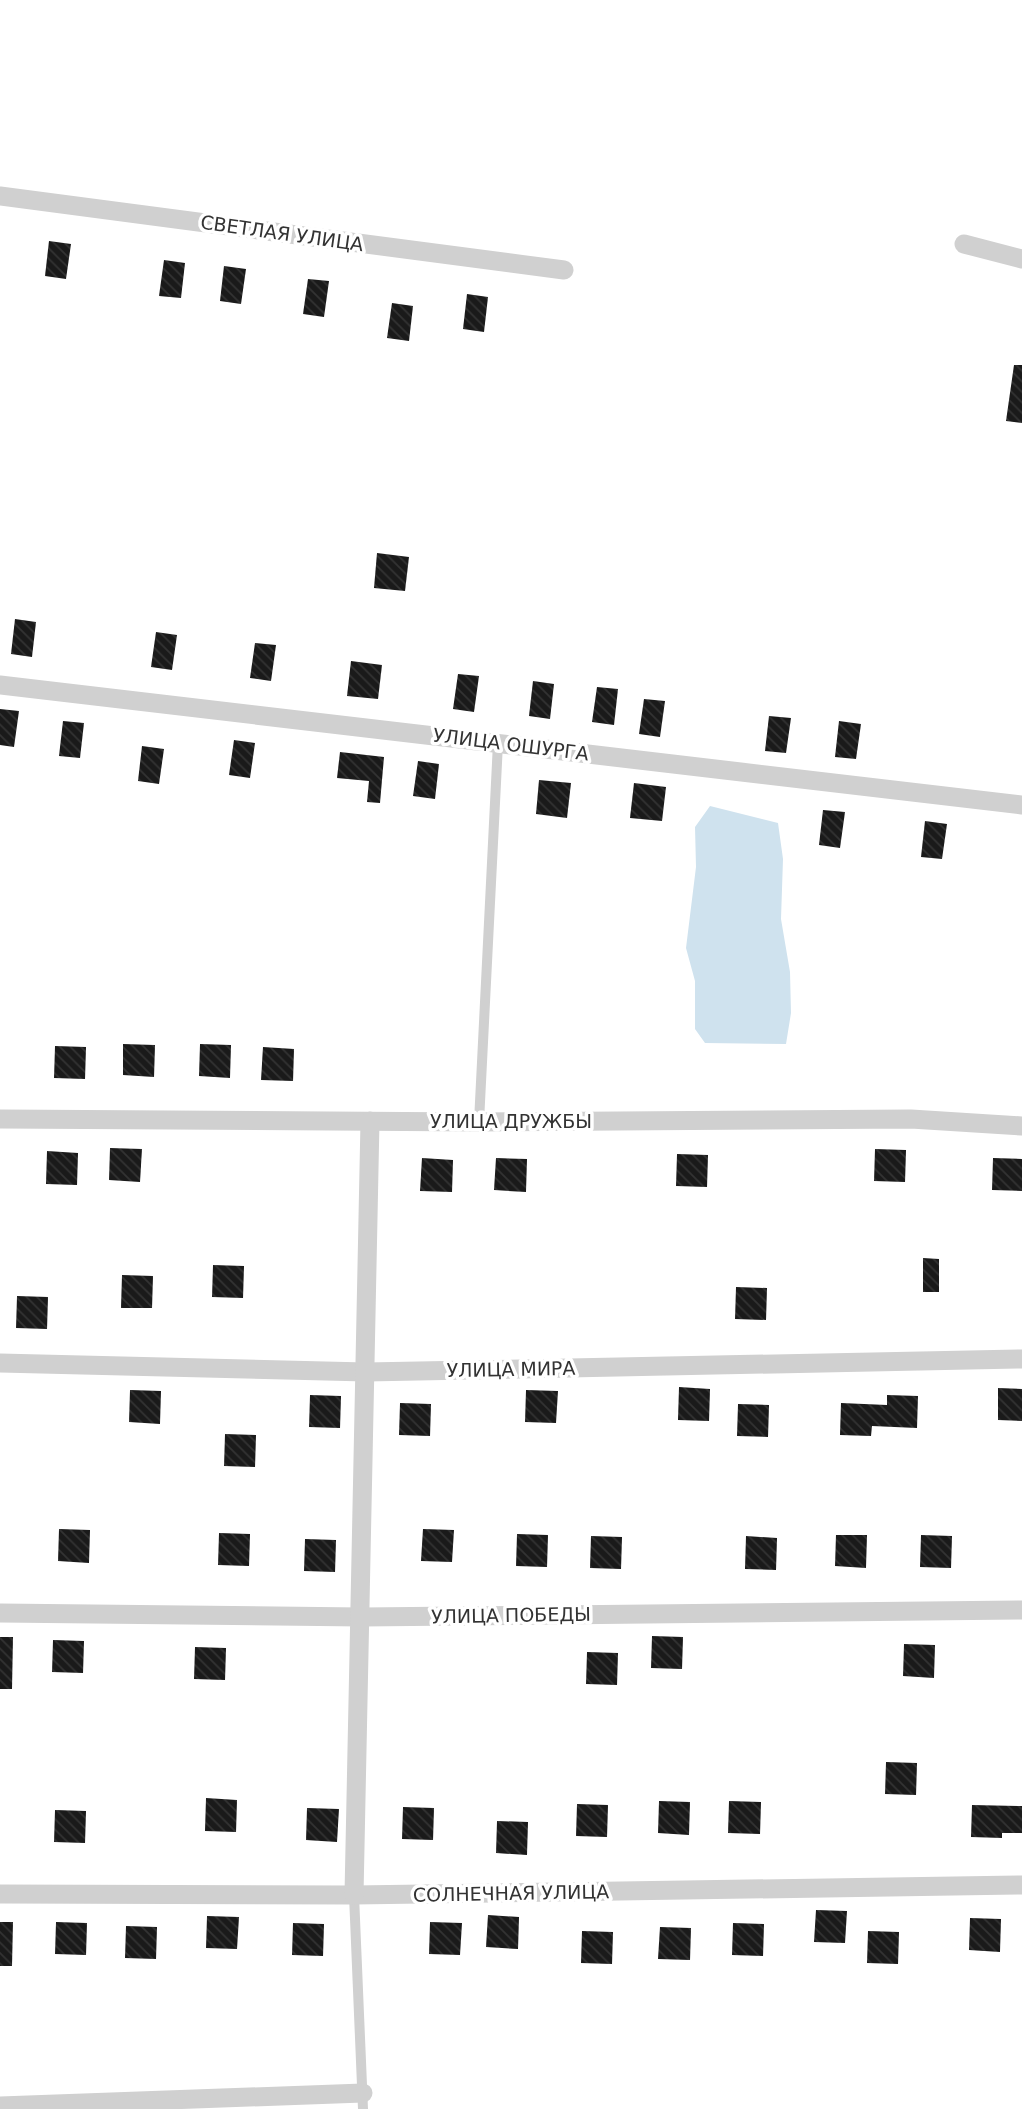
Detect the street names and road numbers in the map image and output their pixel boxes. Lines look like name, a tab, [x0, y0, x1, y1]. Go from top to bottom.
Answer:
street label: СВЕТЛАЯ УЛИЦА	[199, 211, 365, 255]
street label: УЛИЦА ОШУРГА	[432, 724, 590, 764]
street label: УЛИЦА ДРУЖБЫ	[430, 1110, 592, 1132]
street label: УЛИЦА МИРА	[446, 1357, 576, 1381]
street label: УЛИЦА ПОБЕДЫ	[431, 1603, 591, 1627]
street label: СОЛНЕЧНАЯ УЛИЦА	[413, 1880, 609, 1906]

